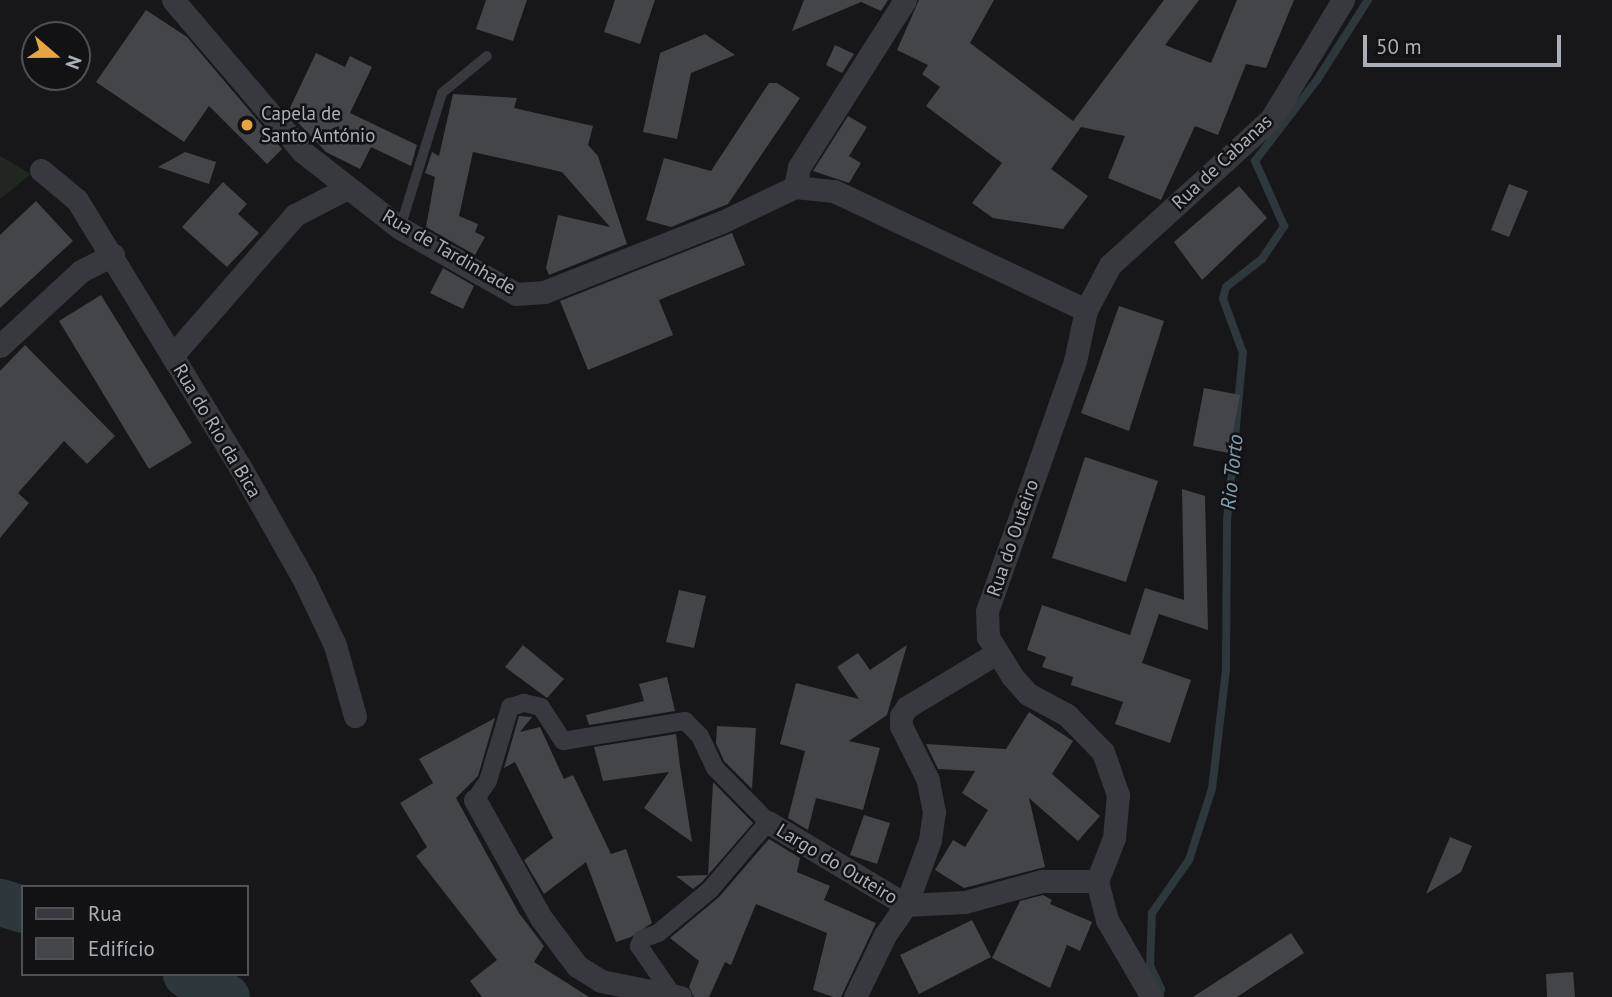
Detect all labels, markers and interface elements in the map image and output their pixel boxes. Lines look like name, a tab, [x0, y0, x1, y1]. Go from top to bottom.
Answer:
north arrow	[21, 21, 91, 91]
scale bar	[1367, 21, 1565, 65]
text: 50 m	[1376, 33, 1422, 60]
text: N	[60, 53, 87, 72]
place label: Capela de Santo António	[261, 103, 376, 147]
street label: Rua de Cabanas	[1167, 110, 1277, 214]
marker: Capela de Santo António	[239, 117, 255, 133]
street label: Rua de Tardinhade	[378, 204, 520, 300]
street label: Rua do Rio da Bica	[168, 360, 266, 502]
water label: Rio Torto	[1215, 433, 1249, 511]
street label: Rua do Outeiro	[982, 477, 1044, 599]
street label: Largo do Outeiro	[772, 819, 902, 909]
legend	[21, 885, 248, 976]
text: Rua	[88, 900, 122, 927]
text: Edifício	[88, 935, 155, 962]

